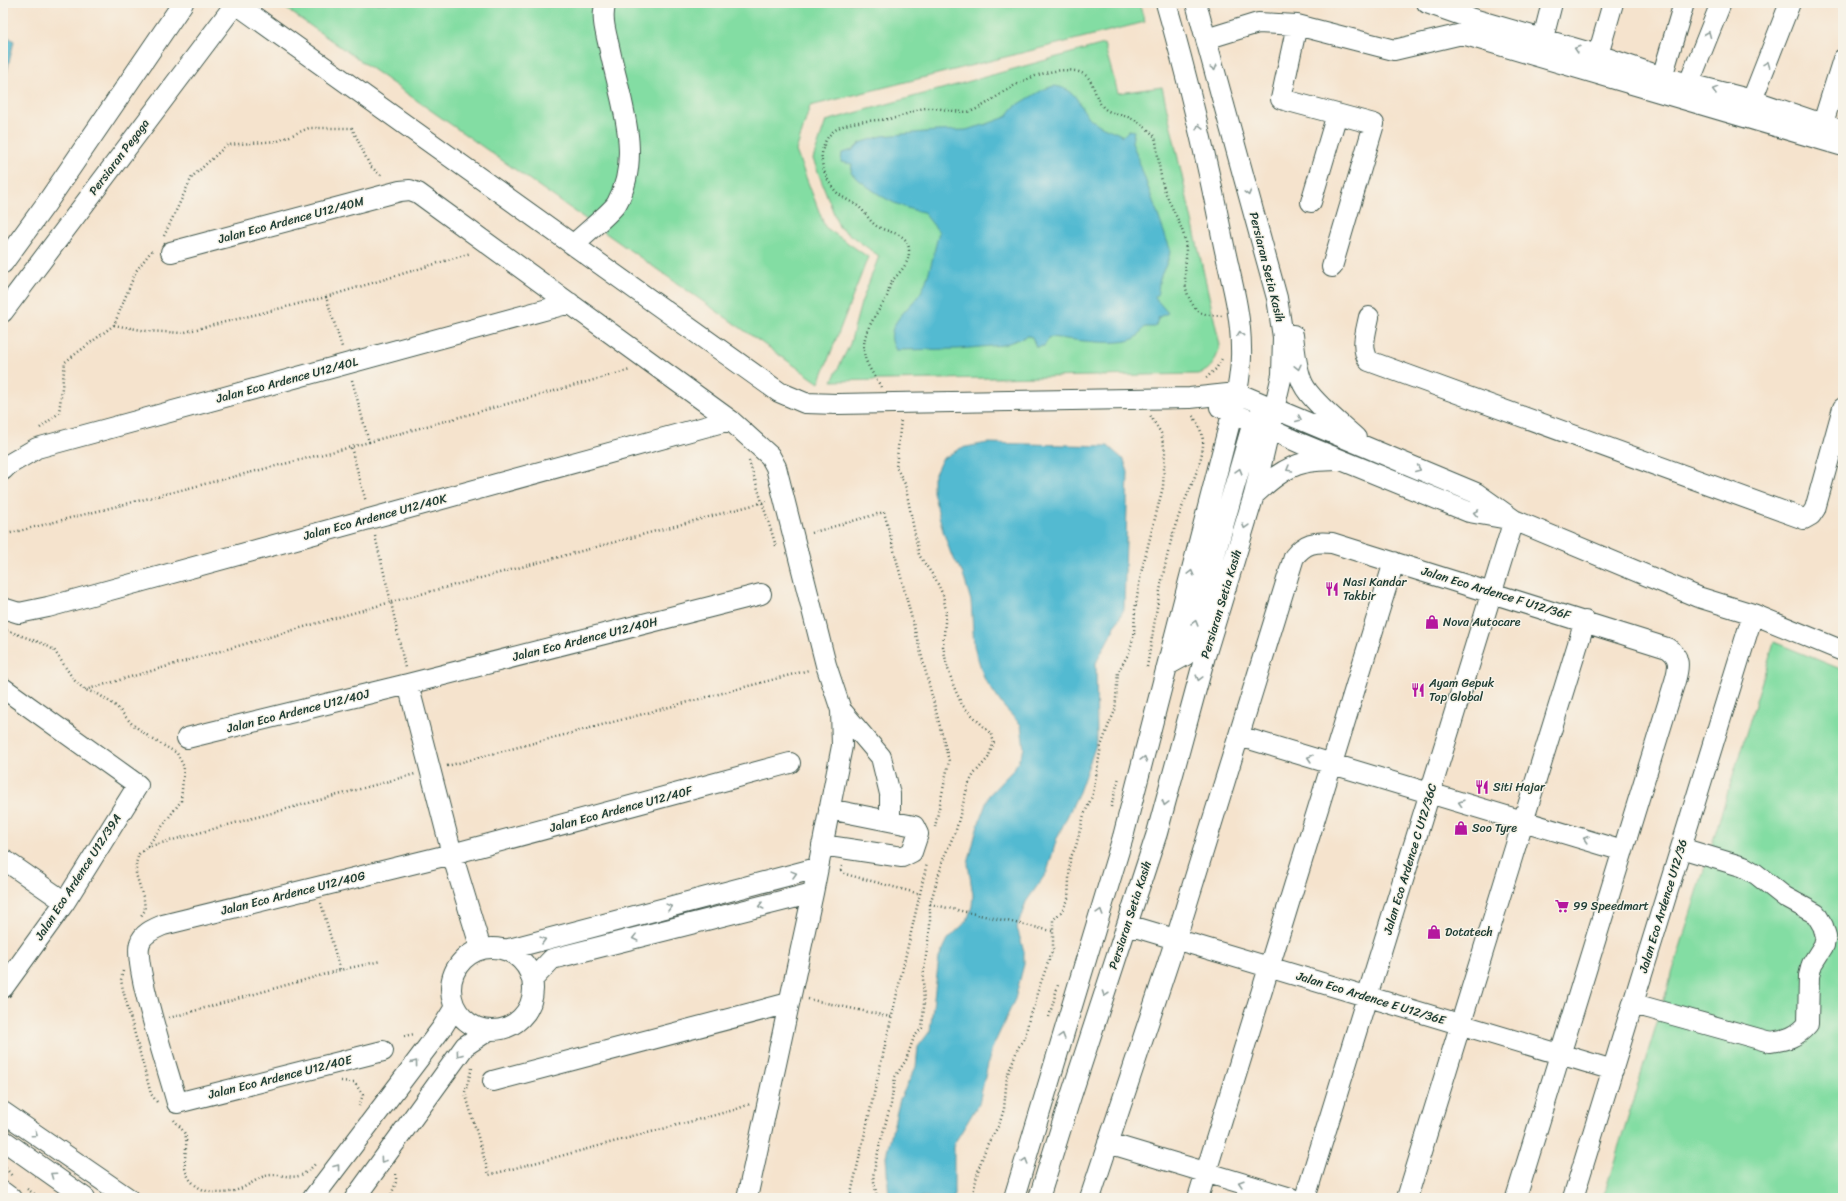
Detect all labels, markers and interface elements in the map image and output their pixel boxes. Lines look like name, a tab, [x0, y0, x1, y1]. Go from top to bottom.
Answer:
one-way arrow	[1704, 30, 1712, 37]
one-way arrow	[1574, 45, 1581, 54]
one-way arrow	[1762, 60, 1770, 67]
one-way arrow	[1209, 64, 1218, 71]
one-way arrow	[1711, 86, 1718, 95]
street label: Persiaran Pegaga	[83, 114, 155, 200]
one-way arrow	[1195, 124, 1203, 130]
one-way arrow	[1243, 189, 1252, 196]
street label: Jalan Eco Ardence U12/40M	[215, 190, 367, 250]
street label: Persiaran Setia Kasih	[1243, 210, 1291, 324]
one-way arrow	[1236, 331, 1245, 337]
street label: Jalan Eco Ardence U12/40L	[213, 350, 361, 410]
one-way arrow	[1294, 364, 1302, 371]
one-way arrow	[1295, 414, 1302, 422]
one-way arrow	[1286, 464, 1293, 471]
one-way arrow	[1415, 464, 1422, 472]
one-way arrow	[1234, 468, 1242, 475]
street label: Jalan Eco Ardence U12/40K	[300, 487, 450, 547]
one-way arrow	[1473, 509, 1479, 518]
one-way arrow	[1241, 523, 1250, 530]
street label: Persiaran Setia Kasih	[1194, 547, 1248, 661]
street label: Jalan Eco Ardence F U12/36F	[1418, 560, 1574, 626]
one-way arrow	[1187, 569, 1195, 576]
place label: Nasi Kandar Takbir	[1343, 571, 1407, 607]
restaurant icon: Nasi Kandar Takbir	[1324, 581, 1340, 597]
street label: Jalan Eco Ardence U12/40H	[509, 610, 660, 668]
place label: Nova Autocare	[1443, 611, 1521, 633]
shop icon: Nova Autocare	[1424, 614, 1440, 630]
one-way arrow	[1190, 620, 1199, 627]
place label: Ayam Gepuk Top Global	[1428, 672, 1495, 708]
one-way arrow	[1195, 674, 1204, 681]
restaurant icon: Ayam Gepuk Top Global	[1410, 682, 1426, 698]
street label: Jalan Eco Ardence U12/40J	[223, 683, 372, 740]
one-way arrow	[1306, 754, 1313, 763]
one-way arrow	[1139, 756, 1147, 762]
place label: Siti Hajar	[1493, 776, 1546, 798]
street label: Jalan Eco Ardence U12/40F	[546, 779, 695, 839]
restaurant icon: Siti Hajar	[1474, 779, 1490, 795]
street label: Jalan Eco Ardence C U12/36C	[1376, 780, 1444, 938]
one-way arrow	[1161, 799, 1170, 806]
one-way arrow	[1458, 799, 1465, 808]
street label: Jalan Eco Ardence U12/39A	[28, 809, 127, 946]
place label: Soo Tyre	[1472, 817, 1517, 839]
shop icon: Soo Tyre	[1453, 820, 1469, 836]
one-way arrow	[1582, 835, 1589, 844]
street label: Jalan Eco Ardence U12/36	[1632, 836, 1694, 977]
street label: Persiaran Setia Kasih	[1102, 858, 1158, 972]
street label: Jalan Eco Ardence U12/40G	[218, 864, 368, 922]
one-way arrow	[791, 870, 798, 879]
place label: 99 Speedmart	[1573, 895, 1649, 917]
supermarket icon: 99 Speedmart	[1554, 898, 1570, 914]
one-way arrow	[758, 902, 765, 910]
one-way arrow	[665, 903, 672, 912]
one-way arrow	[1095, 909, 1104, 916]
place label: Dotatech	[1445, 921, 1493, 943]
shop icon: Dotatech	[1426, 924, 1442, 940]
one-way arrow	[632, 934, 639, 942]
one-way arrow	[539, 936, 546, 945]
street label: Jalan Eco Ardence E U12/36E	[1293, 965, 1450, 1032]
one-way arrow	[1101, 990, 1110, 997]
one-way arrow	[1057, 1033, 1066, 1040]
street label: Jalan Eco Ardence U12/40E	[205, 1048, 355, 1106]
one-way arrow	[457, 1050, 464, 1057]
one-way arrow	[410, 1060, 418, 1067]
one-way arrow	[31, 1129, 38, 1137]
one-way arrow	[381, 1155, 388, 1162]
one-way arrow	[1020, 1157, 1029, 1164]
one-way arrow	[332, 1164, 339, 1171]
one-way arrow	[51, 1173, 58, 1180]
one-way arrow	[1237, 1179, 1244, 1188]

